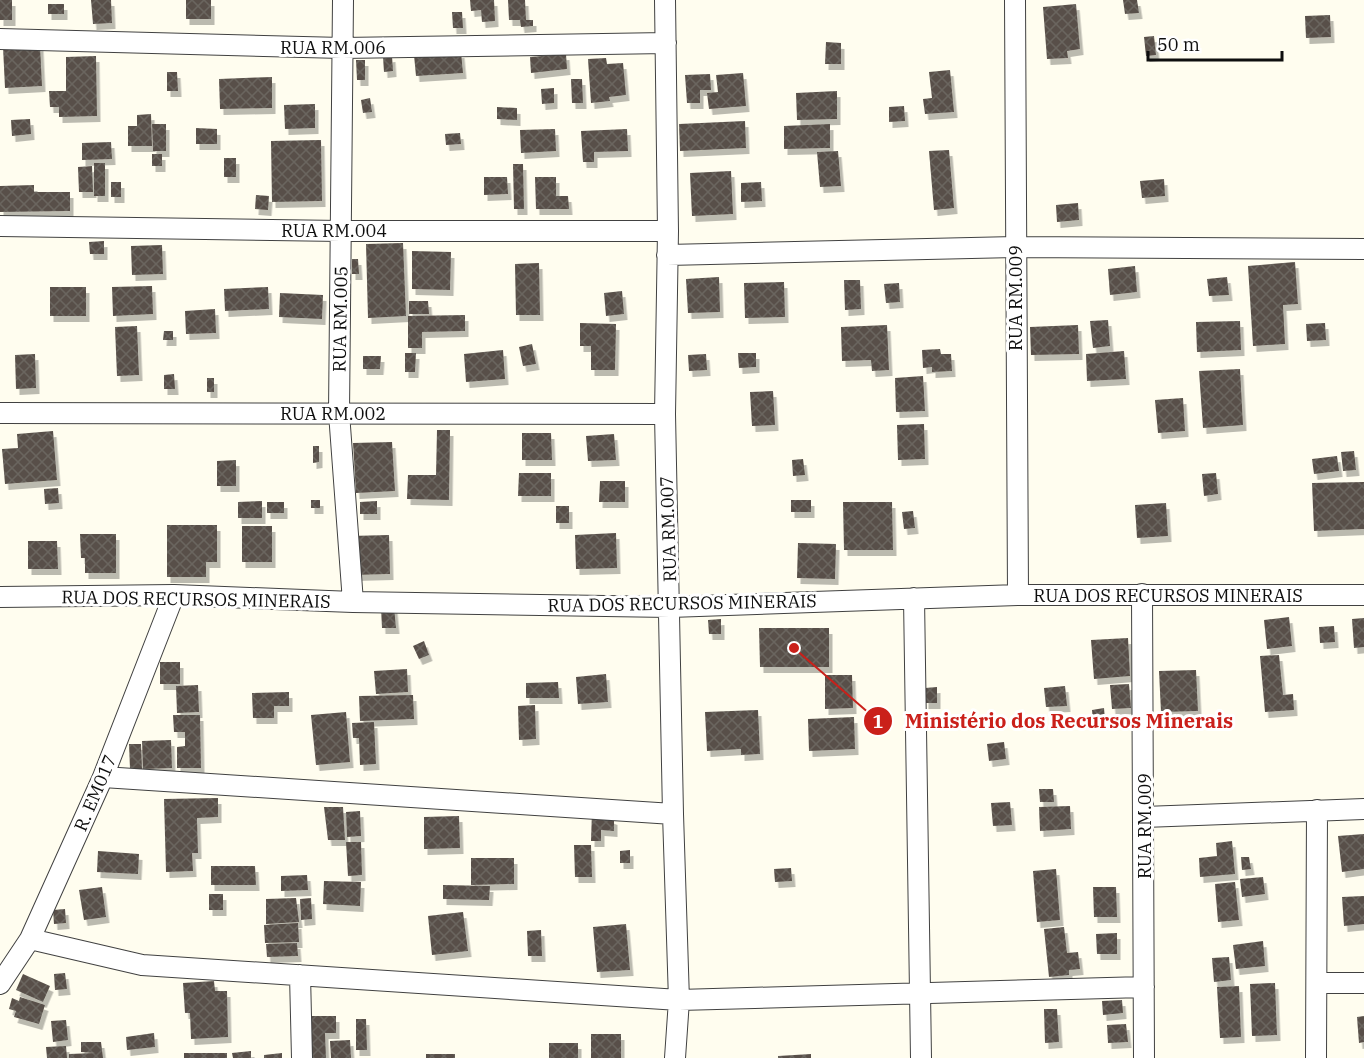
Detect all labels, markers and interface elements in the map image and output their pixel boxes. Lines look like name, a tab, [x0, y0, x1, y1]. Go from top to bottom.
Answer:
scale bar	[1148, 24, 1282, 62]
text: 50 m	[1157, 33, 1200, 56]
street label: RUA RM.006	[280, 36, 386, 59]
street label: RUA RM.004	[281, 219, 387, 242]
street label: RUA RM.009	[1004, 245, 1027, 351]
street label: RUA RM.005	[328, 266, 352, 372]
street label: RUA RM.002	[280, 402, 386, 425]
street label: RUA RM.007	[655, 476, 681, 582]
street label: RUA DOS RECURSOS MINERAIS	[1033, 584, 1303, 607]
street label: RUA DOS RECURSOS MINERAIS	[61, 585, 331, 613]
street label: RUA DOS RECURSOS MINERAIS	[547, 589, 817, 617]
callout: Ministério dos Recursos Minerais	[863, 702, 1245, 740]
text: Ministério dos Recursos Minerais	[905, 707, 1233, 734]
text: 1	[873, 710, 884, 733]
street label: R. EM017	[69, 751, 121, 835]
street label: RUA RM.009	[1133, 773, 1156, 879]

